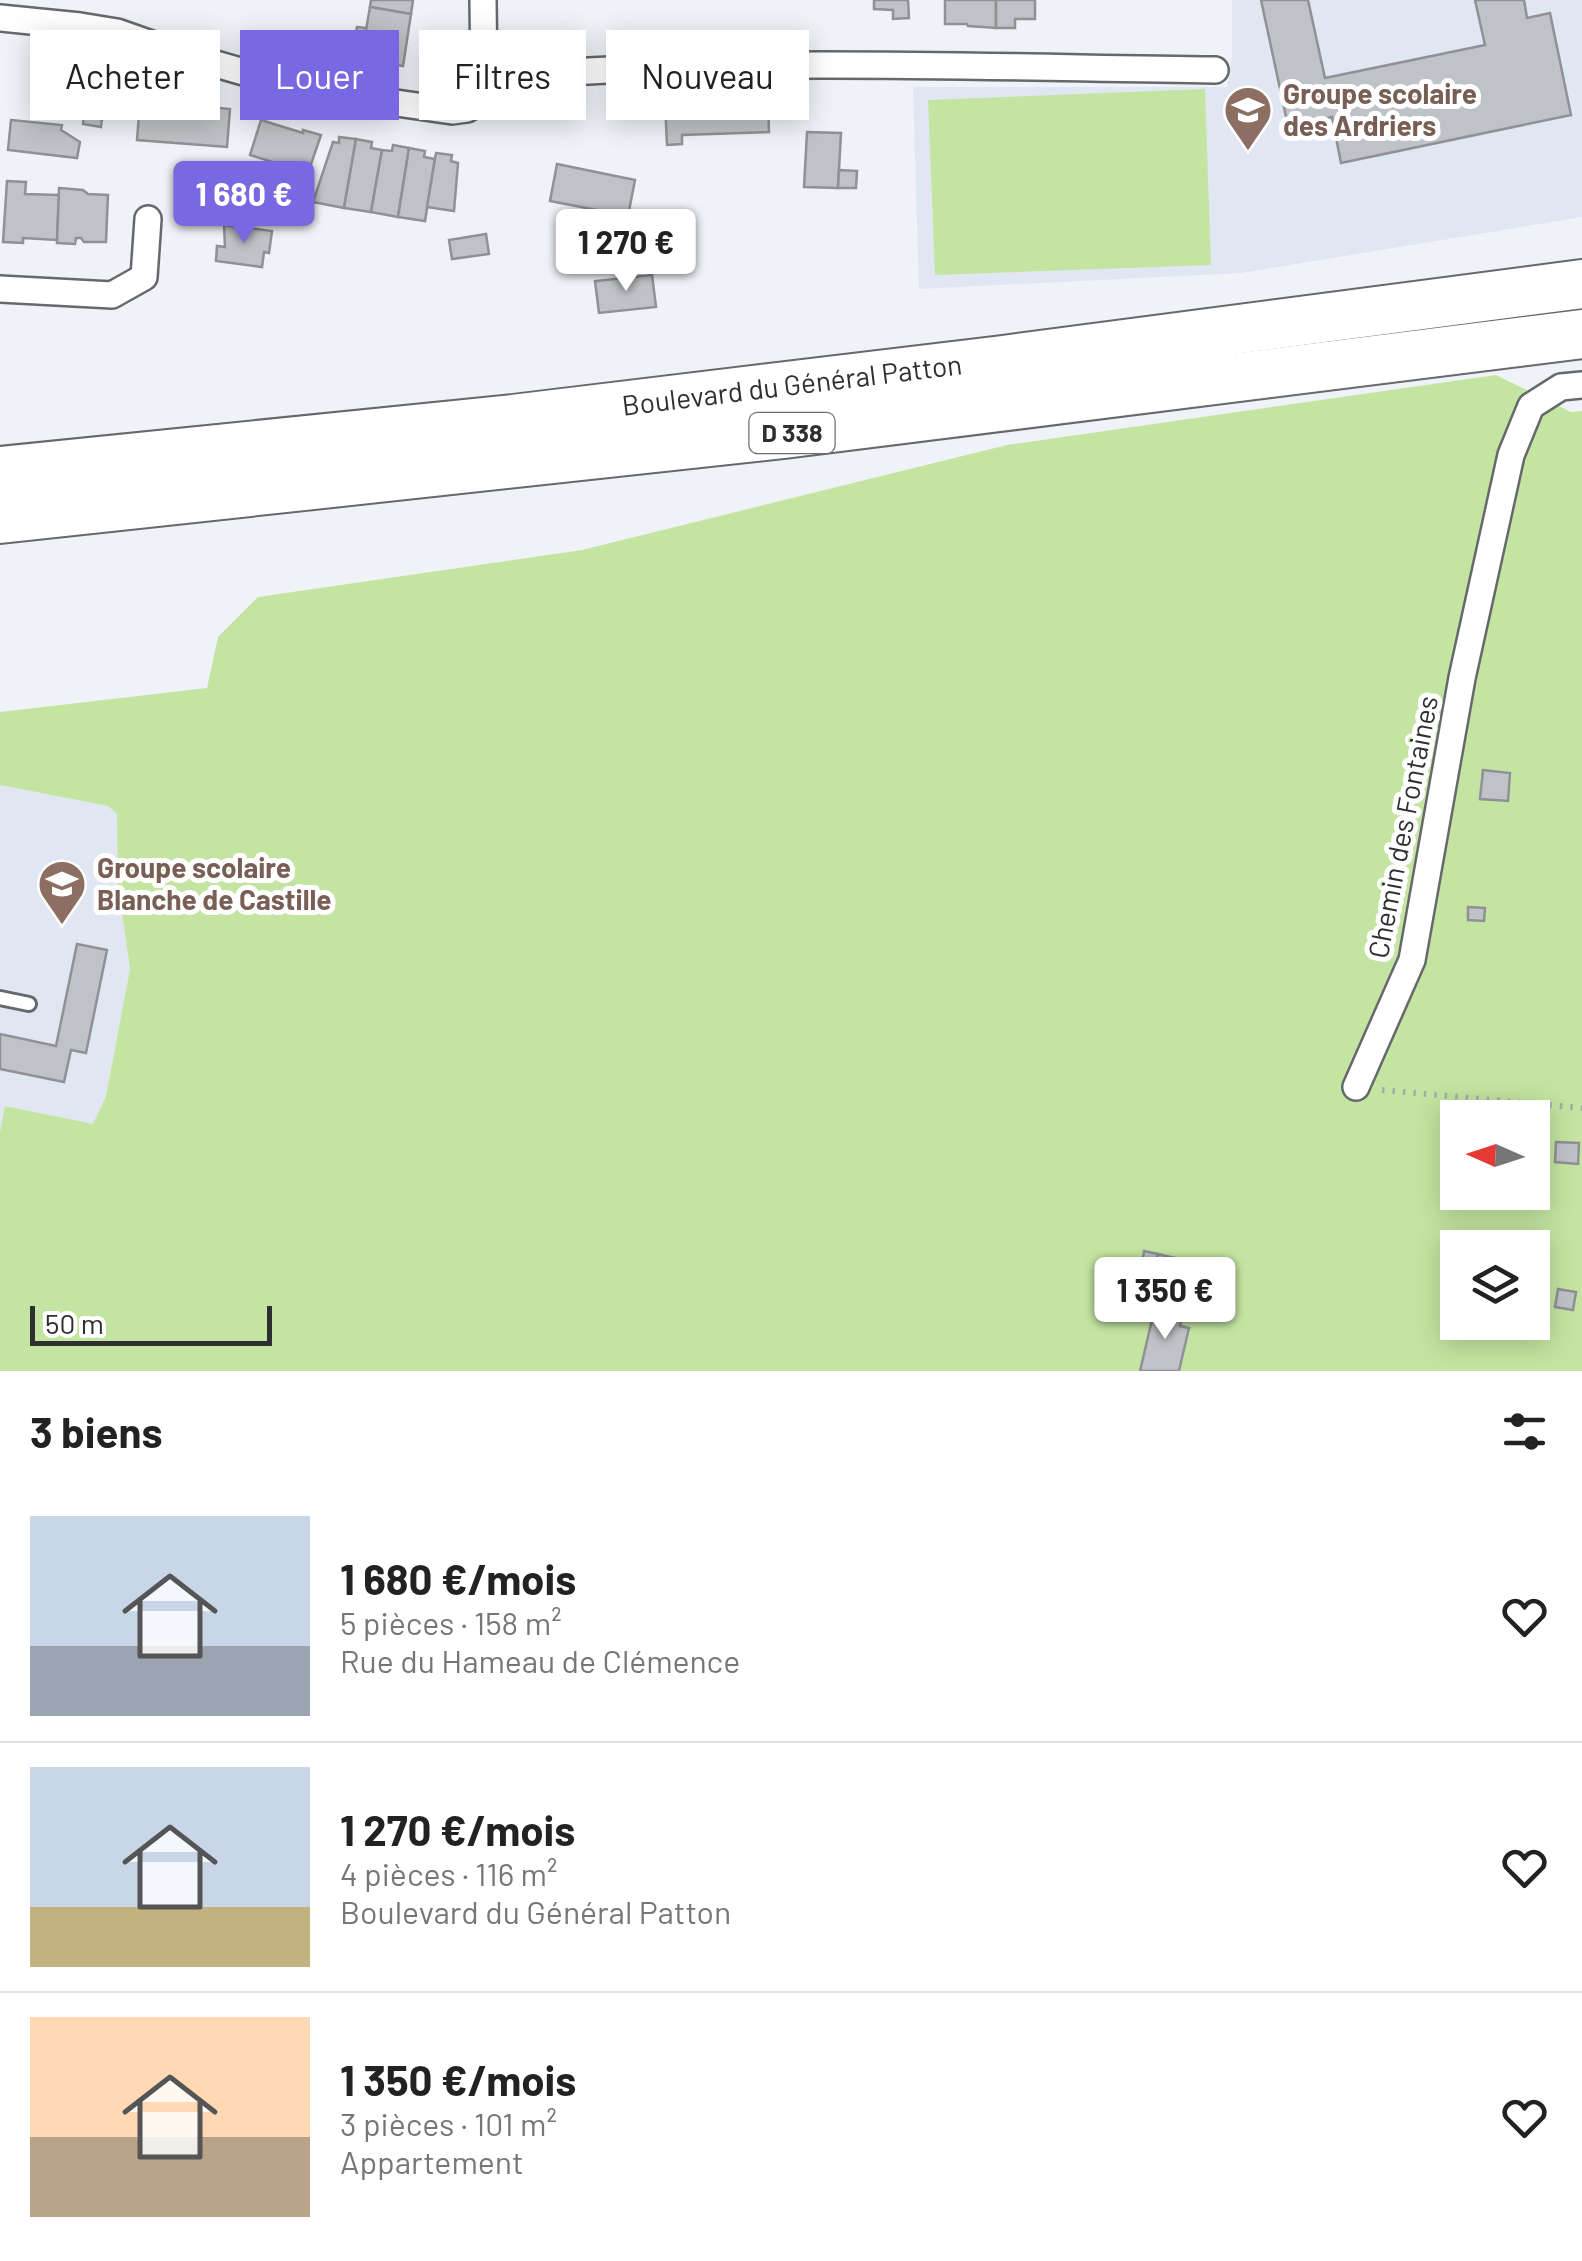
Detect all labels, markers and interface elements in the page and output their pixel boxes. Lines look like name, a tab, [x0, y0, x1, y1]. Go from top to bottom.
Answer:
chip: Acheter	[30, 30, 220, 120]
chip: Louer	[240, 30, 399, 120]
chip: Filtres	[419, 30, 586, 120]
chip: Nouveau	[606, 30, 809, 120]
place label: Groupe scolaire des Ardriers	[1283, 76, 1477, 142]
school or university icon: Groupe scolaire des Ardriers	[1222, 84, 1274, 152]
pin: 1 680 €	[152, 161, 336, 246]
text: 1 680 €	[195, 174, 293, 212]
pin: 1 270 €	[534, 209, 718, 294]
text: 1 270 €	[578, 222, 674, 260]
street label: Boulevard du Général Patton	[620, 346, 964, 422]
road number: D 338	[750, 413, 834, 453]
street label: Chemin des Fontaines	[1360, 693, 1444, 961]
place label: Groupe scolaire Blanche de Castille	[97, 850, 332, 916]
school or university icon: Groupe scolaire Blanche de Castille	[36, 858, 88, 926]
north arrow	[1440, 1100, 1550, 1210]
map controls	[1440, 1100, 1550, 1340]
button: layers	[1440, 1230, 1550, 1340]
pin: 1 350 €	[1073, 1257, 1257, 1342]
text: 1 350 €	[1116, 1270, 1214, 1308]
scale bar	[30, 1301, 272, 1346]
text: 50 m	[45, 1306, 104, 1340]
icon: filters	[1497, 1404, 1552, 1459]
text: 3 biens	[30, 1406, 163, 1456]
text: 1 680 €/mois	[340, 1553, 576, 1603]
icon: home	[110, 1556, 230, 1676]
icon: heart	[1497, 1589, 1552, 1644]
text: 5 pièces · 158 m²	[340, 1603, 562, 1641]
text: Rue du Hameau de Clémence	[340, 1641, 740, 1679]
text: 1 270 €/mois	[340, 1804, 575, 1854]
icon: home	[110, 1807, 230, 1927]
icon: heart	[1497, 1840, 1552, 1895]
text: 4 pièces · 116 m²	[340, 1854, 557, 1892]
text: Boulevard du Général Patton	[340, 1892, 731, 1930]
text: 1 350 €/mois	[340, 2054, 576, 2104]
icon: home	[110, 2057, 230, 2177]
icon: heart	[1497, 2090, 1552, 2145]
text: 3 pièces · 101 m²	[340, 2104, 557, 2142]
text: Appartement	[340, 2142, 524, 2180]

